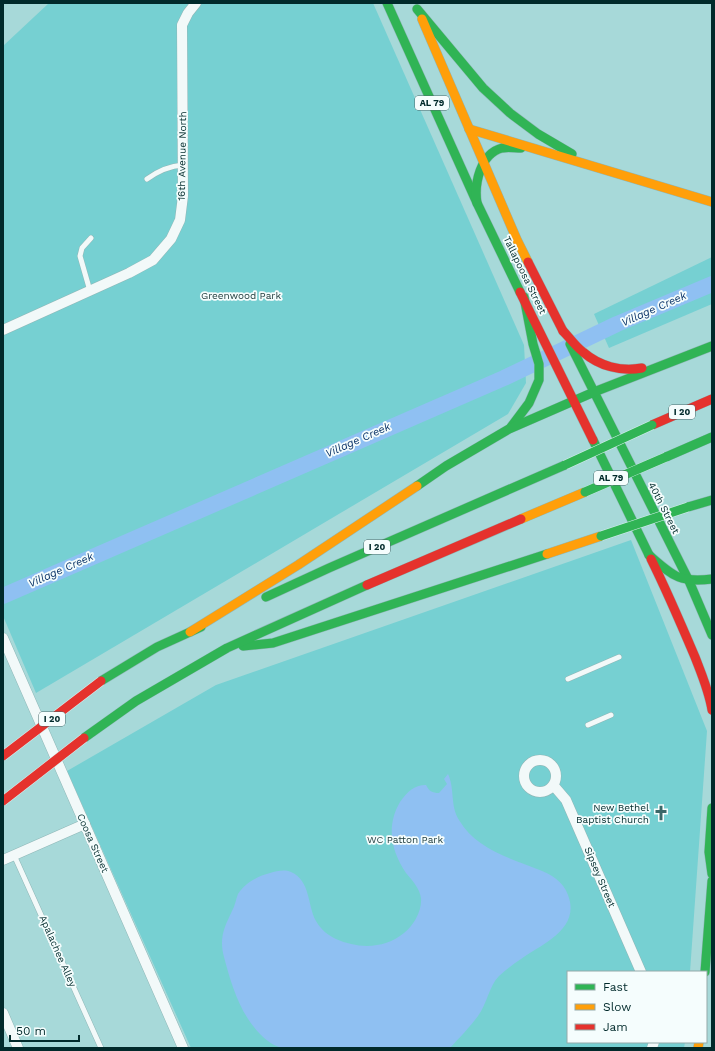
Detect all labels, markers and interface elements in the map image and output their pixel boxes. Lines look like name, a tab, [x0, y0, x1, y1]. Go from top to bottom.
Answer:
road number: AL 79	[415, 96, 449, 110]
street label: 16th Avenue North	[176, 111, 188, 201]
street label: Tallapoosa Street	[501, 234, 549, 316]
water label: Village Creek	[619, 288, 689, 329]
park label: Greenwood Park	[201, 290, 281, 301]
road number: I 20	[669, 405, 695, 419]
water label: Village Creek	[323, 419, 393, 460]
road number: AL 79	[594, 471, 628, 485]
street label: 40th Street	[646, 480, 682, 536]
road number: I 20	[364, 540, 390, 554]
water label: Village Creek	[26, 549, 96, 590]
road number: I 20	[39, 712, 65, 726]
place label: New Bethel Baptist Church	[576, 802, 649, 825]
church icon: New Bethel Baptist Church	[652, 804, 670, 822]
street label: Coosa Street	[75, 812, 111, 875]
park label: WC Patton Park	[367, 834, 443, 845]
street label: Sipsey Street	[582, 845, 618, 910]
street label: Apalachee Alley	[37, 914, 79, 989]
legend	[567, 971, 707, 1043]
text: Fast	[603, 980, 628, 994]
text: Slow	[603, 1000, 631, 1014]
scale bar	[10, 1017, 79, 1043]
text: Jam	[603, 1020, 628, 1034]
text: 50 m	[16, 1024, 46, 1038]

